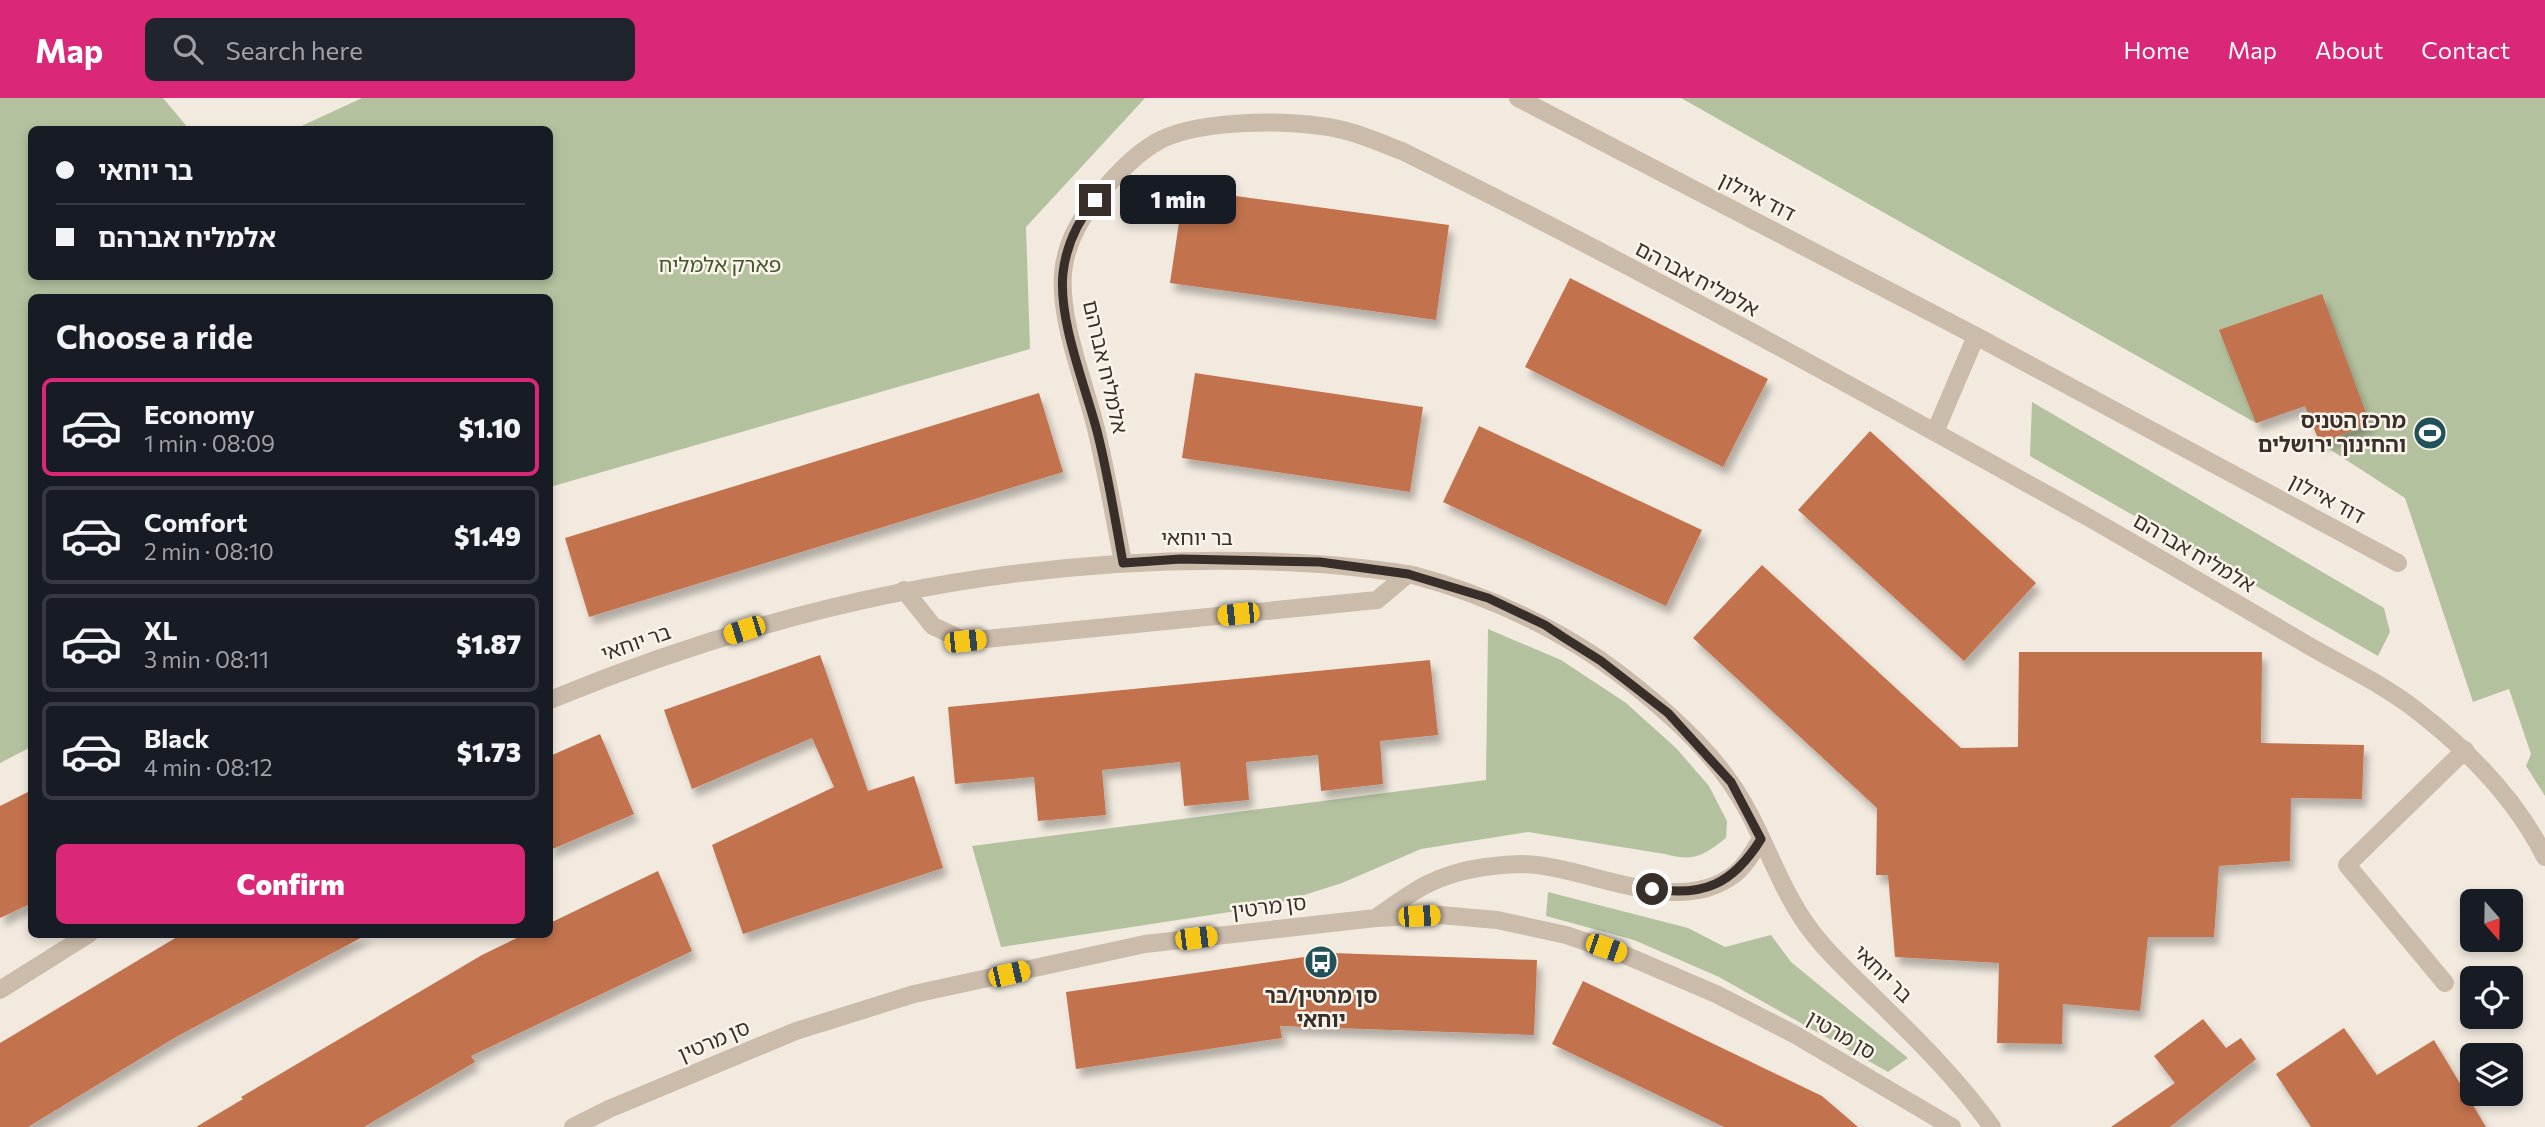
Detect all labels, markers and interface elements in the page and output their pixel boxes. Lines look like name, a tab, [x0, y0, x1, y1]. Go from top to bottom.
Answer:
search box	[145, 18, 635, 81]
text: Map	[35, 29, 103, 70]
icon: search	[169, 30, 207, 68]
text: Search here	[225, 34, 363, 65]
text: Home	[2124, 35, 2190, 64]
text: Map	[2228, 35, 2277, 64]
text: About	[2315, 35, 2383, 64]
text: Contact	[2421, 35, 2510, 64]
text: בר יוחאי	[98, 154, 193, 185]
street label: דוד איילון	[1715, 166, 1800, 226]
callout: 1 min	[1120, 176, 1235, 224]
route end	[1079, 184, 1111, 216]
text: 1 min	[1150, 185, 1206, 213]
text: אלמליח אברהם	[98, 221, 276, 252]
street label: אלמליח אברהם	[1632, 235, 1764, 321]
park label: פארק אלמליח	[659, 251, 781, 276]
street label: אלמליח אברהם	[1079, 298, 1134, 436]
text: Choose a ride	[56, 316, 253, 356]
icon: car	[60, 396, 123, 459]
text: Economy	[144, 398, 255, 429]
place label: מרכז הטניס והחינוך ירושלים	[2258, 407, 2406, 456]
text: $1.10	[459, 412, 521, 443]
sports icon: מרכז הטניס והחינוך ירושלים	[2411, 414, 2449, 452]
text: 1 min · 08:09	[144, 429, 275, 457]
street label: דוד איילון	[2285, 467, 2370, 528]
icon: car	[60, 504, 123, 567]
text: Comfort	[144, 506, 247, 537]
street label: אלמליח אברהם	[2130, 507, 2260, 597]
text: $1.49	[454, 520, 521, 551]
street label: בר יוחאי	[1161, 524, 1233, 549]
text: 2 min · 08:10	[144, 537, 274, 565]
car	[1217, 601, 1260, 627]
icon: car	[60, 612, 123, 675]
text: XL	[144, 614, 178, 645]
car	[721, 614, 768, 646]
street label: בר יוחאי	[597, 618, 674, 665]
text: $1.87	[456, 628, 521, 659]
car	[944, 628, 987, 654]
text: 3 min · 08:11	[144, 645, 269, 673]
icon: car	[60, 720, 123, 783]
text: Black	[144, 722, 210, 753]
text: $1.73	[457, 736, 521, 767]
text: 4 min · 08:12	[144, 753, 273, 781]
button: Confirm	[56, 844, 525, 924]
route start	[1636, 873, 1668, 905]
street label: סן מרטין	[1230, 889, 1308, 923]
north arrow	[2460, 889, 2524, 952]
map controls	[2460, 889, 2523, 1106]
car	[1398, 904, 1441, 928]
car	[1174, 925, 1219, 951]
car	[1583, 931, 1630, 965]
street label: בר יוחאי	[1849, 939, 1919, 1007]
bus stop icon: סן מרטין/בר יוחאי	[1302, 943, 1340, 981]
car	[987, 959, 1032, 989]
button: locate	[2460, 966, 2523, 1029]
place label: סן מרטין/בר יוחאי	[1265, 982, 1377, 1031]
street label: סן מרטין	[1803, 1004, 1881, 1063]
street label: סן מרטין	[674, 1013, 753, 1066]
button: layers	[2460, 1043, 2523, 1106]

